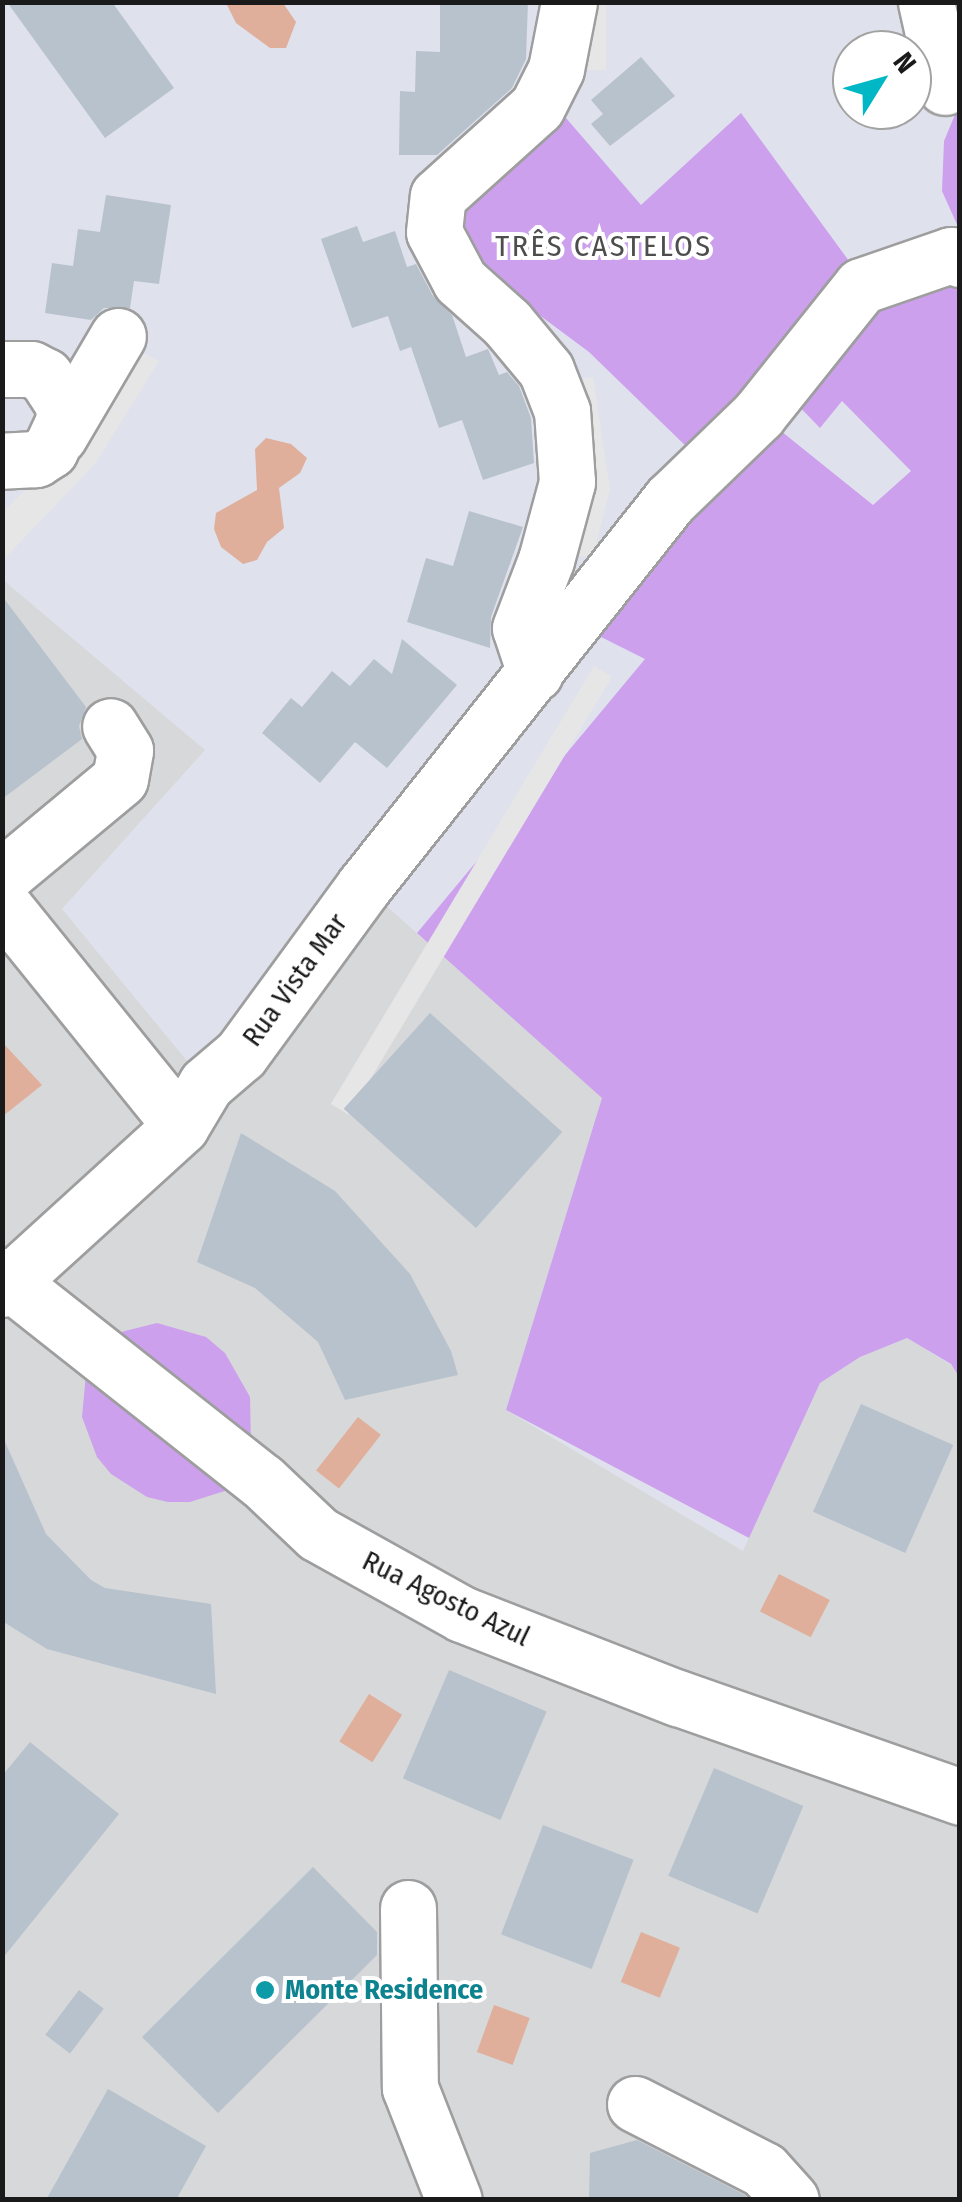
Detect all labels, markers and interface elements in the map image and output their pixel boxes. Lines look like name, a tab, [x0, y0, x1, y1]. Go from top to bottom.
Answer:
north arrow	[832, 30, 932, 130]
text: N	[887, 46, 923, 79]
district label: TRÊS CASTELOS	[495, 228, 713, 264]
street label: Rua Vista Mar	[236, 907, 354, 1053]
street label: Rua Agosto Azul	[357, 1544, 535, 1654]
place label: Monte Residence	[285, 1973, 483, 2007]
marker: Monte Residence	[254, 1979, 276, 2001]

